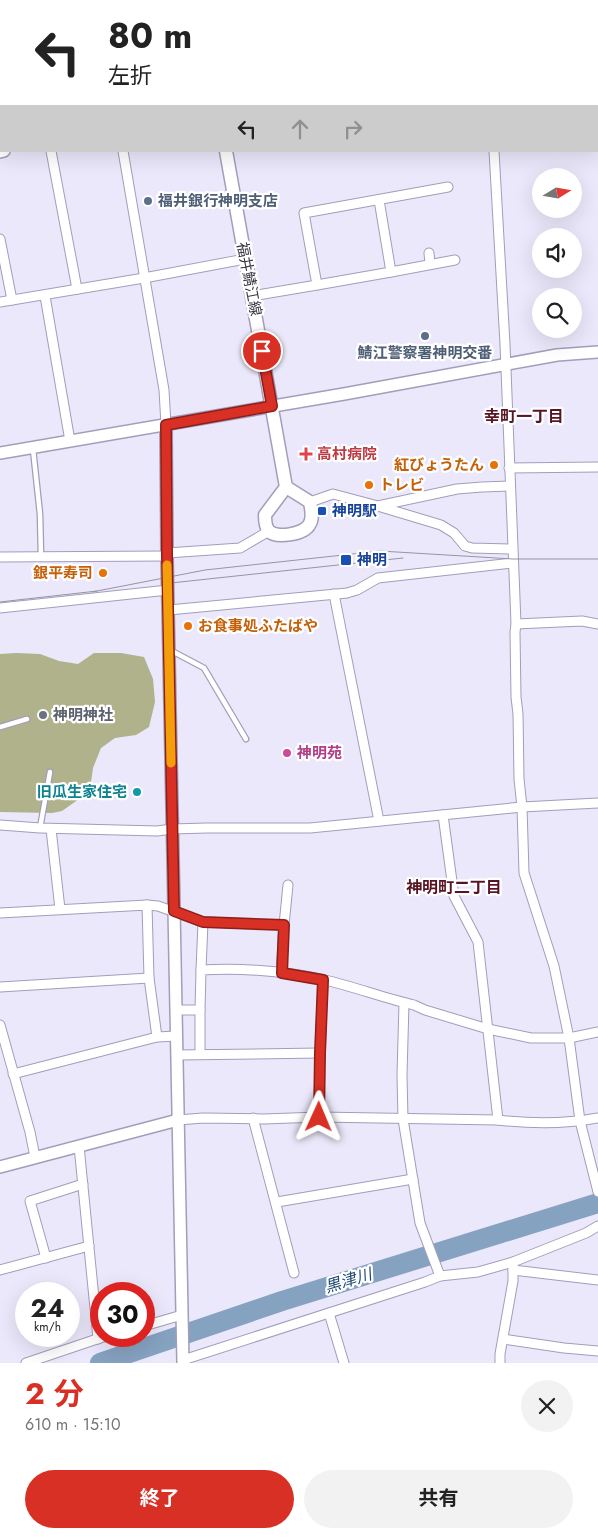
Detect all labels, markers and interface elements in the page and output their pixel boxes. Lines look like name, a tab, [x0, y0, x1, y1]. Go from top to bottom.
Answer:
text: 80 m	[108, 11, 192, 61]
icon: left	[25, 20, 90, 85]
text: 左折	[108, 59, 152, 91]
icon: left	[233, 115, 261, 143]
icon: ahead	[286, 115, 314, 143]
icon: right	[339, 115, 367, 143]
north arrow	[532, 168, 582, 218]
map controls	[532, 168, 582, 338]
place label: 福井銀行神明支店	[157, 190, 278, 212]
marker: 福井銀行神明支店	[142, 195, 154, 207]
button: sound	[532, 228, 582, 278]
street label: 福井鯖江線	[231, 240, 267, 318]
button: search	[532, 288, 582, 338]
pin	[241, 330, 283, 372]
marker: 鯖江警察署神明交番	[419, 330, 431, 342]
icon: arrive	[248, 337, 276, 365]
place label: 鯖江警察署神明交番	[357, 342, 493, 364]
district label: 幸町一丁目	[484, 405, 564, 428]
place label: 高村病院	[317, 443, 377, 465]
marker: 高村病院	[299, 447, 313, 461]
place label: 紅びょうたん	[394, 454, 484, 476]
marker: 紅びょうたん	[488, 459, 500, 471]
place label: トレビ	[379, 474, 424, 496]
marker: トレビ	[363, 479, 375, 491]
place label: 神明駅	[331, 500, 377, 522]
marker: 神明駅	[316, 505, 328, 517]
place label: 神明	[356, 549, 387, 571]
marker: 神明	[339, 553, 353, 567]
place label: 銀平寿司	[33, 562, 93, 584]
marker: 銀平寿司	[97, 567, 109, 579]
place label: お食事処ふたばや	[198, 615, 318, 637]
marker: お食事処ふたばや	[182, 620, 194, 632]
place label: 神明神社	[52, 704, 113, 726]
marker: 神明神社	[37, 709, 49, 721]
place label: 神明苑	[296, 742, 342, 764]
marker: 神明苑	[281, 747, 293, 759]
place label: 旧瓜生家住宅	[37, 781, 127, 803]
marker: 旧瓜生家住宅	[131, 786, 143, 798]
district label: 神明町二丁目	[406, 876, 502, 899]
position arrow	[292, 1090, 344, 1142]
water label: 黒津川	[322, 1262, 376, 1298]
speed limit sign: 30	[90, 1282, 155, 1347]
text: 24	[31, 1290, 64, 1326]
text: km/h	[34, 1318, 61, 1336]
text: 2 分	[25, 1372, 84, 1415]
button: close	[521, 1380, 573, 1432]
text: 610 m · 15:10	[25, 1413, 121, 1436]
button: 終了	[25, 1470, 294, 1528]
button: 共有	[304, 1470, 573, 1528]

